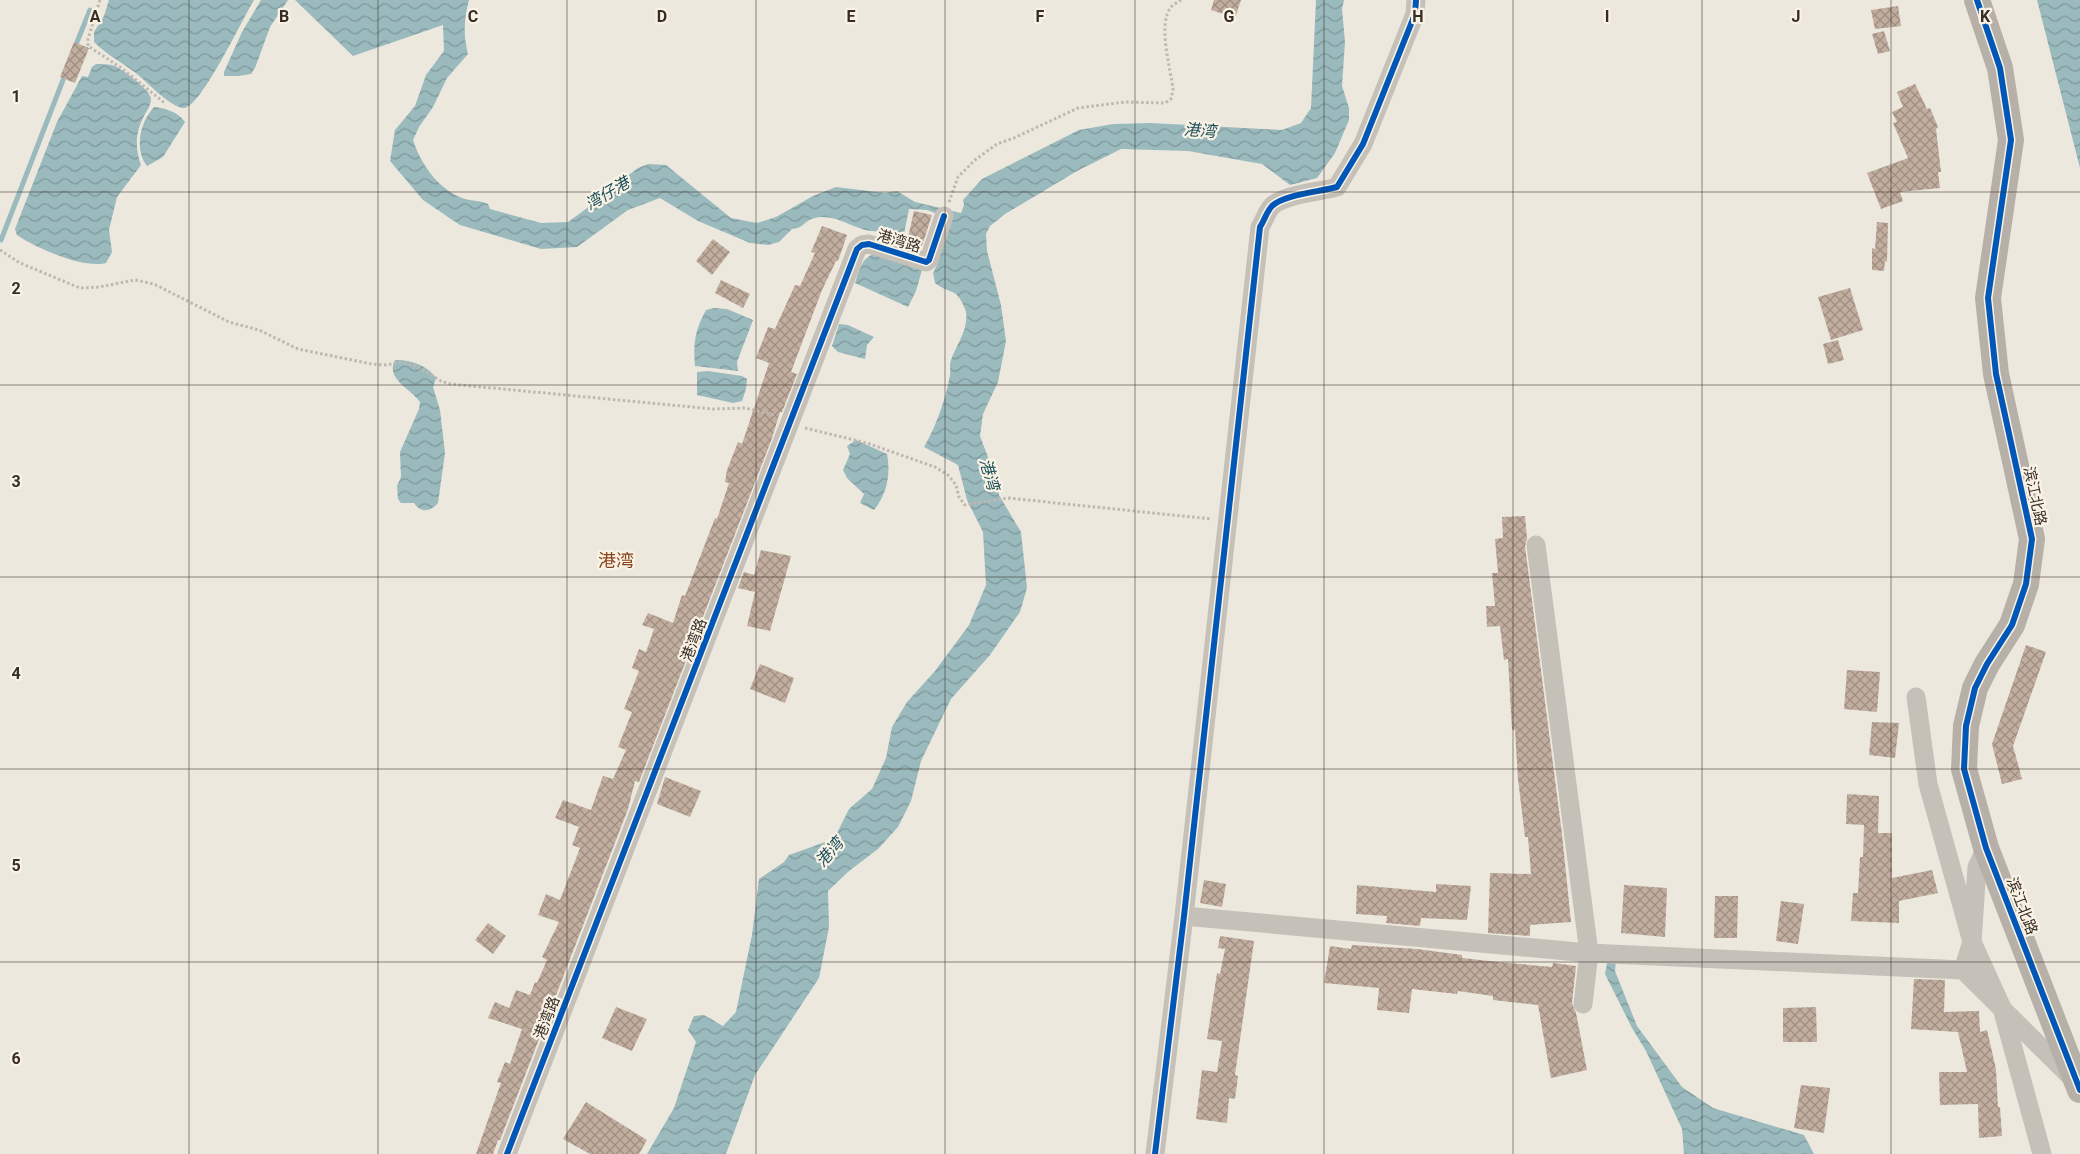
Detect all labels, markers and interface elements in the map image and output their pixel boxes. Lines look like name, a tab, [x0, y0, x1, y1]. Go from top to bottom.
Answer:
text: A	[90, 7, 101, 26]
text: B	[279, 7, 289, 26]
text: C	[468, 7, 478, 26]
text: D	[657, 7, 667, 26]
text: E	[847, 7, 856, 26]
text: F	[1036, 7, 1045, 26]
text: G	[1224, 7, 1235, 26]
text: H	[1412, 7, 1424, 26]
text: I	[1605, 7, 1609, 26]
text: J	[1792, 7, 1800, 26]
text: K	[1980, 7, 1991, 26]
text: 1	[11, 87, 21, 106]
water label: 港湾	[1183, 120, 1220, 141]
water label: 湾仔港	[582, 172, 634, 214]
street label: 港湾路	[875, 226, 923, 256]
text: 2	[11, 279, 21, 298]
water label: 港湾	[976, 456, 1004, 495]
street label: 滨江北路	[2020, 465, 2050, 527]
text: 3	[11, 472, 21, 491]
district label: 港湾	[598, 550, 634, 571]
street label: 港湾路	[678, 616, 710, 664]
text: 4	[11, 664, 21, 683]
water label: 港湾	[812, 832, 849, 871]
text: 5	[11, 856, 21, 875]
street label: 滨江北路	[2003, 875, 2041, 937]
street label: 港湾路	[531, 994, 563, 1042]
text: 6	[11, 1049, 21, 1068]

